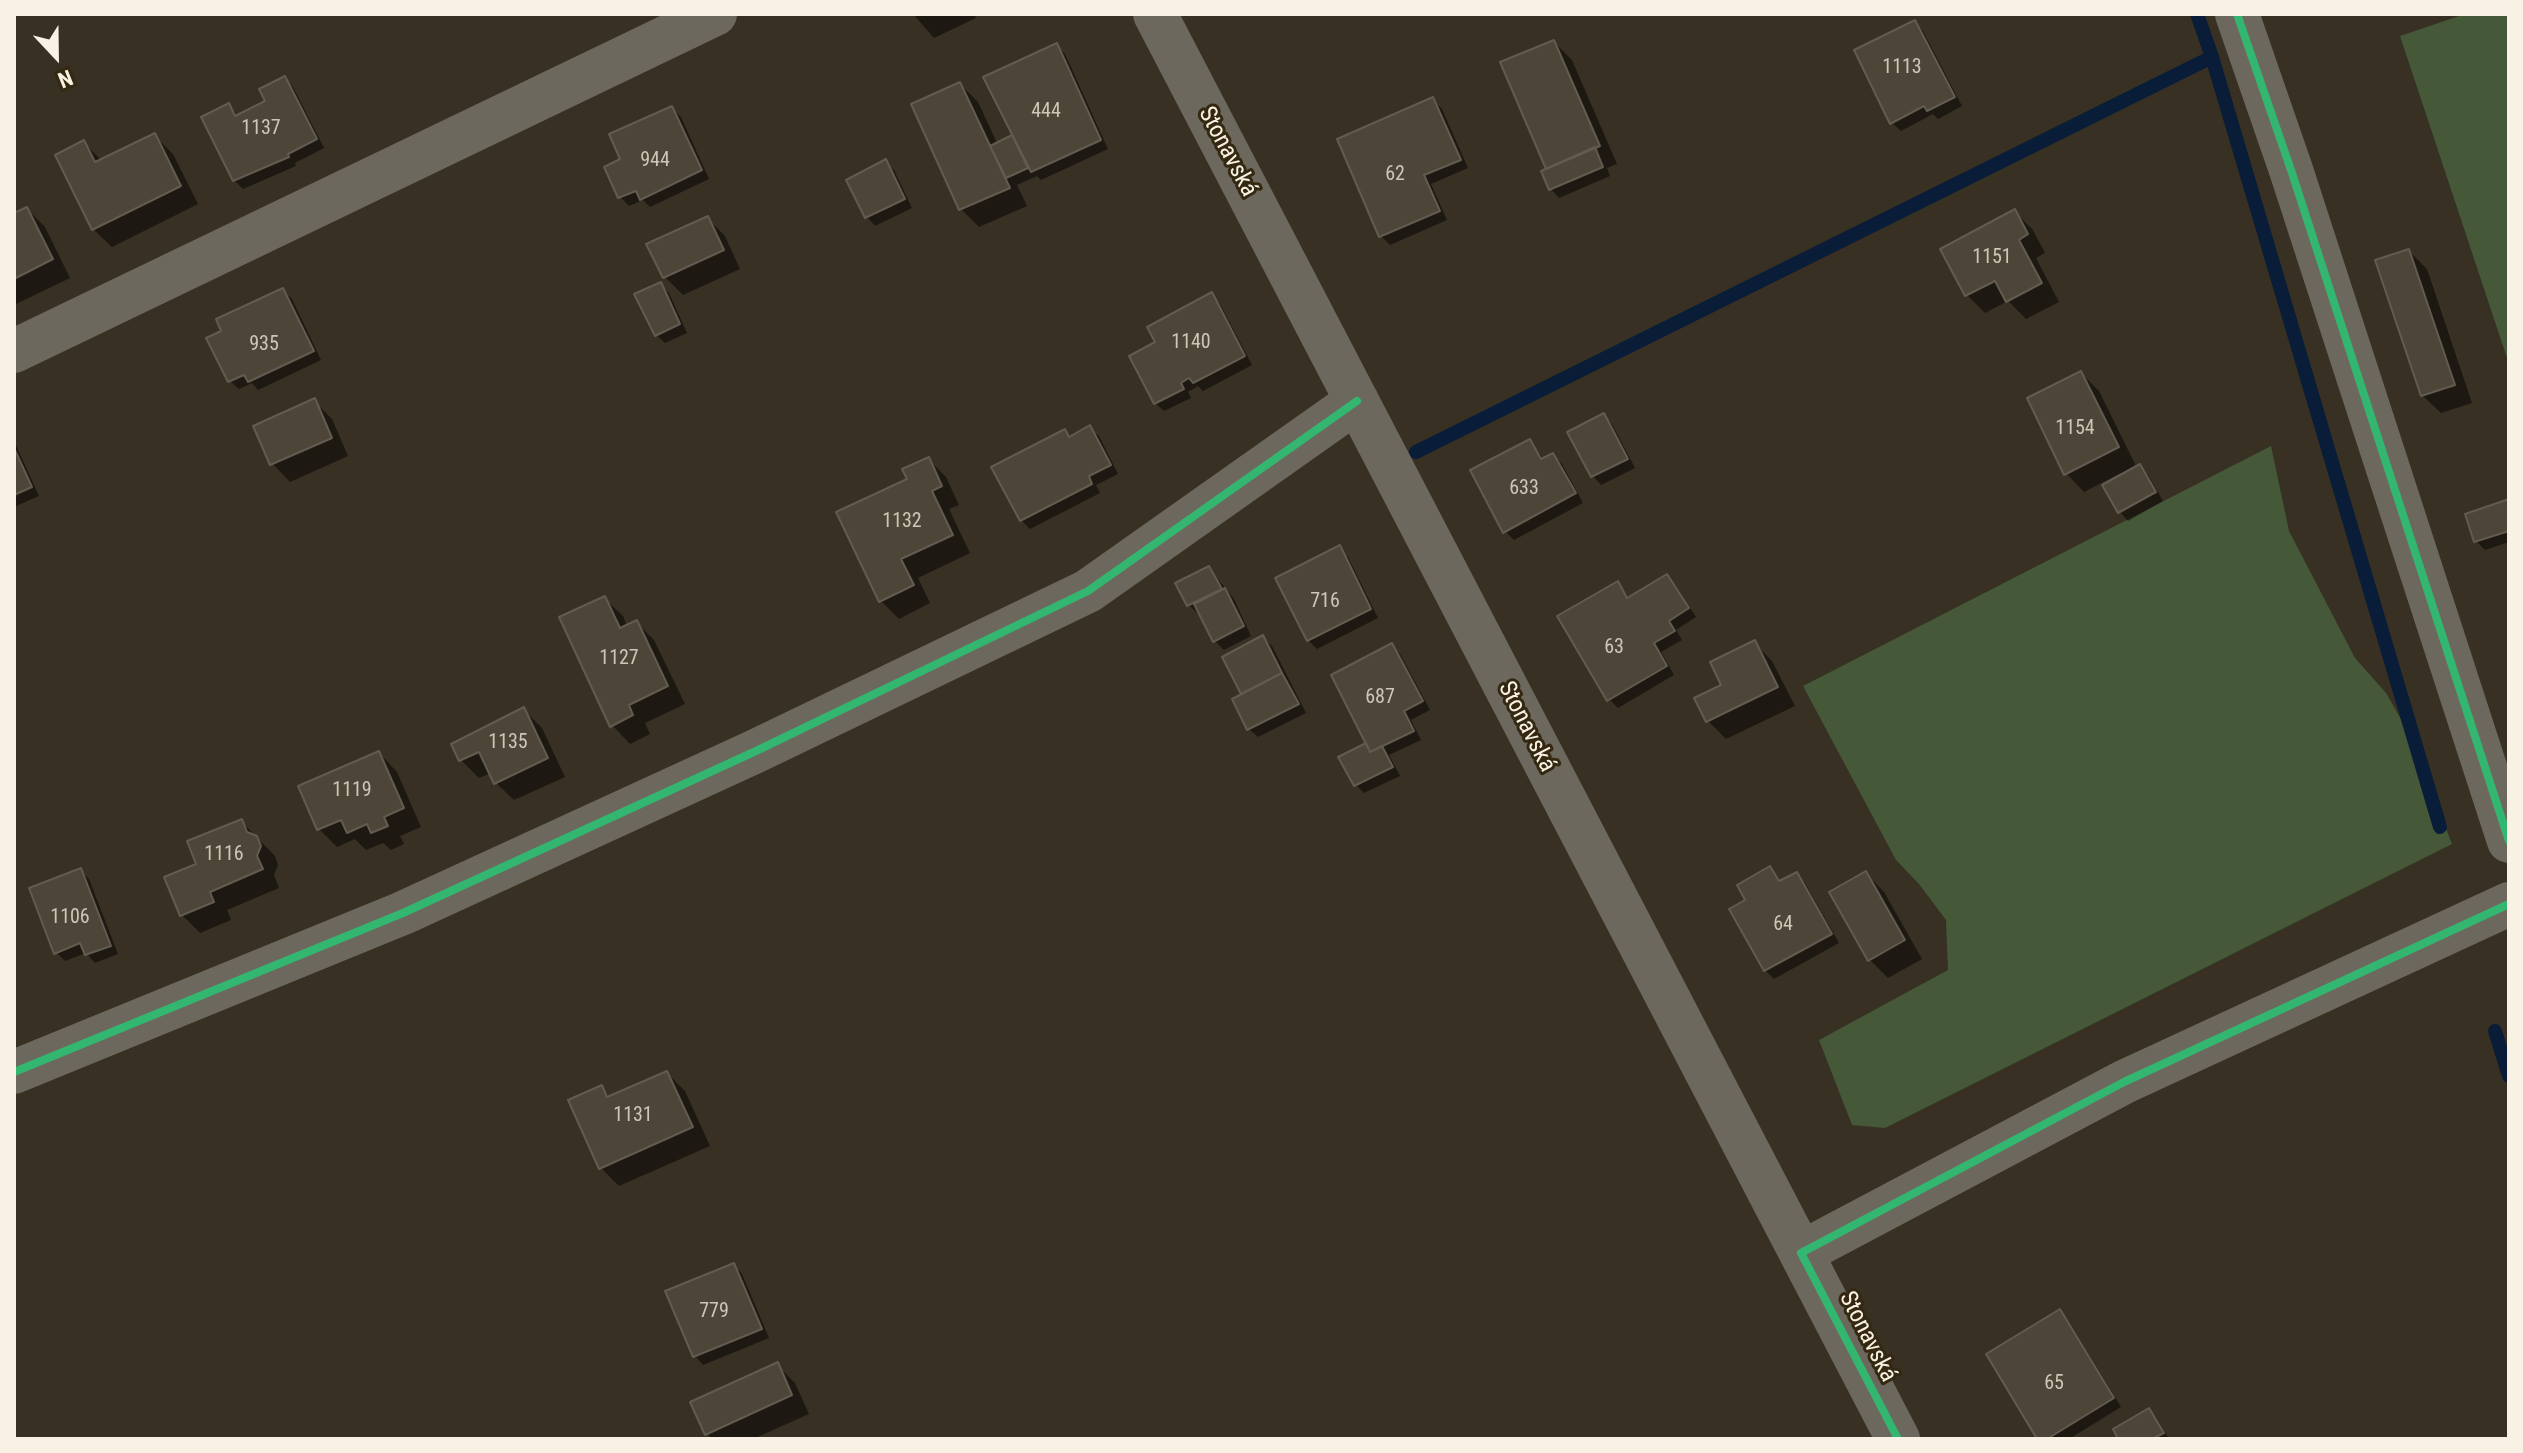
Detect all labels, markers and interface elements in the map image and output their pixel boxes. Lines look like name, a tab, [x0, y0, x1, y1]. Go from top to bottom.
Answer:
north arrow	[16, 16, 96, 96]
house number: 1113	[1882, 56, 1922, 80]
text: N	[54, 65, 76, 93]
house number: 444	[1031, 100, 1061, 124]
street label: Stonavská	[1191, 102, 1263, 202]
house number: 1137	[241, 117, 281, 141]
house number: 944	[640, 149, 670, 173]
house number: 62	[1385, 163, 1405, 187]
house number: 1151	[1972, 246, 2012, 270]
house number: 1140	[1171, 331, 1211, 355]
house number: 935	[249, 333, 279, 357]
house number: 1154	[2055, 417, 2095, 441]
house number: 633	[1509, 477, 1539, 501]
house number: 1132	[882, 510, 922, 534]
house number: 716	[1310, 590, 1340, 614]
house number: 63	[1604, 636, 1624, 660]
house number: 1127	[599, 647, 639, 671]
street label: Stonavská	[1491, 677, 1561, 777]
house number: 687	[1365, 686, 1395, 710]
house number: 1135	[488, 731, 528, 755]
house number: 1119	[332, 779, 372, 803]
house number: 1116	[204, 843, 244, 867]
house number: 1106	[50, 906, 90, 930]
house number: 64	[1773, 913, 1793, 937]
house number: 1131	[613, 1104, 653, 1128]
street label: Stonavská	[1832, 1287, 1902, 1387]
house number: 779	[699, 1300, 729, 1324]
house number: 65	[2044, 1372, 2064, 1396]

